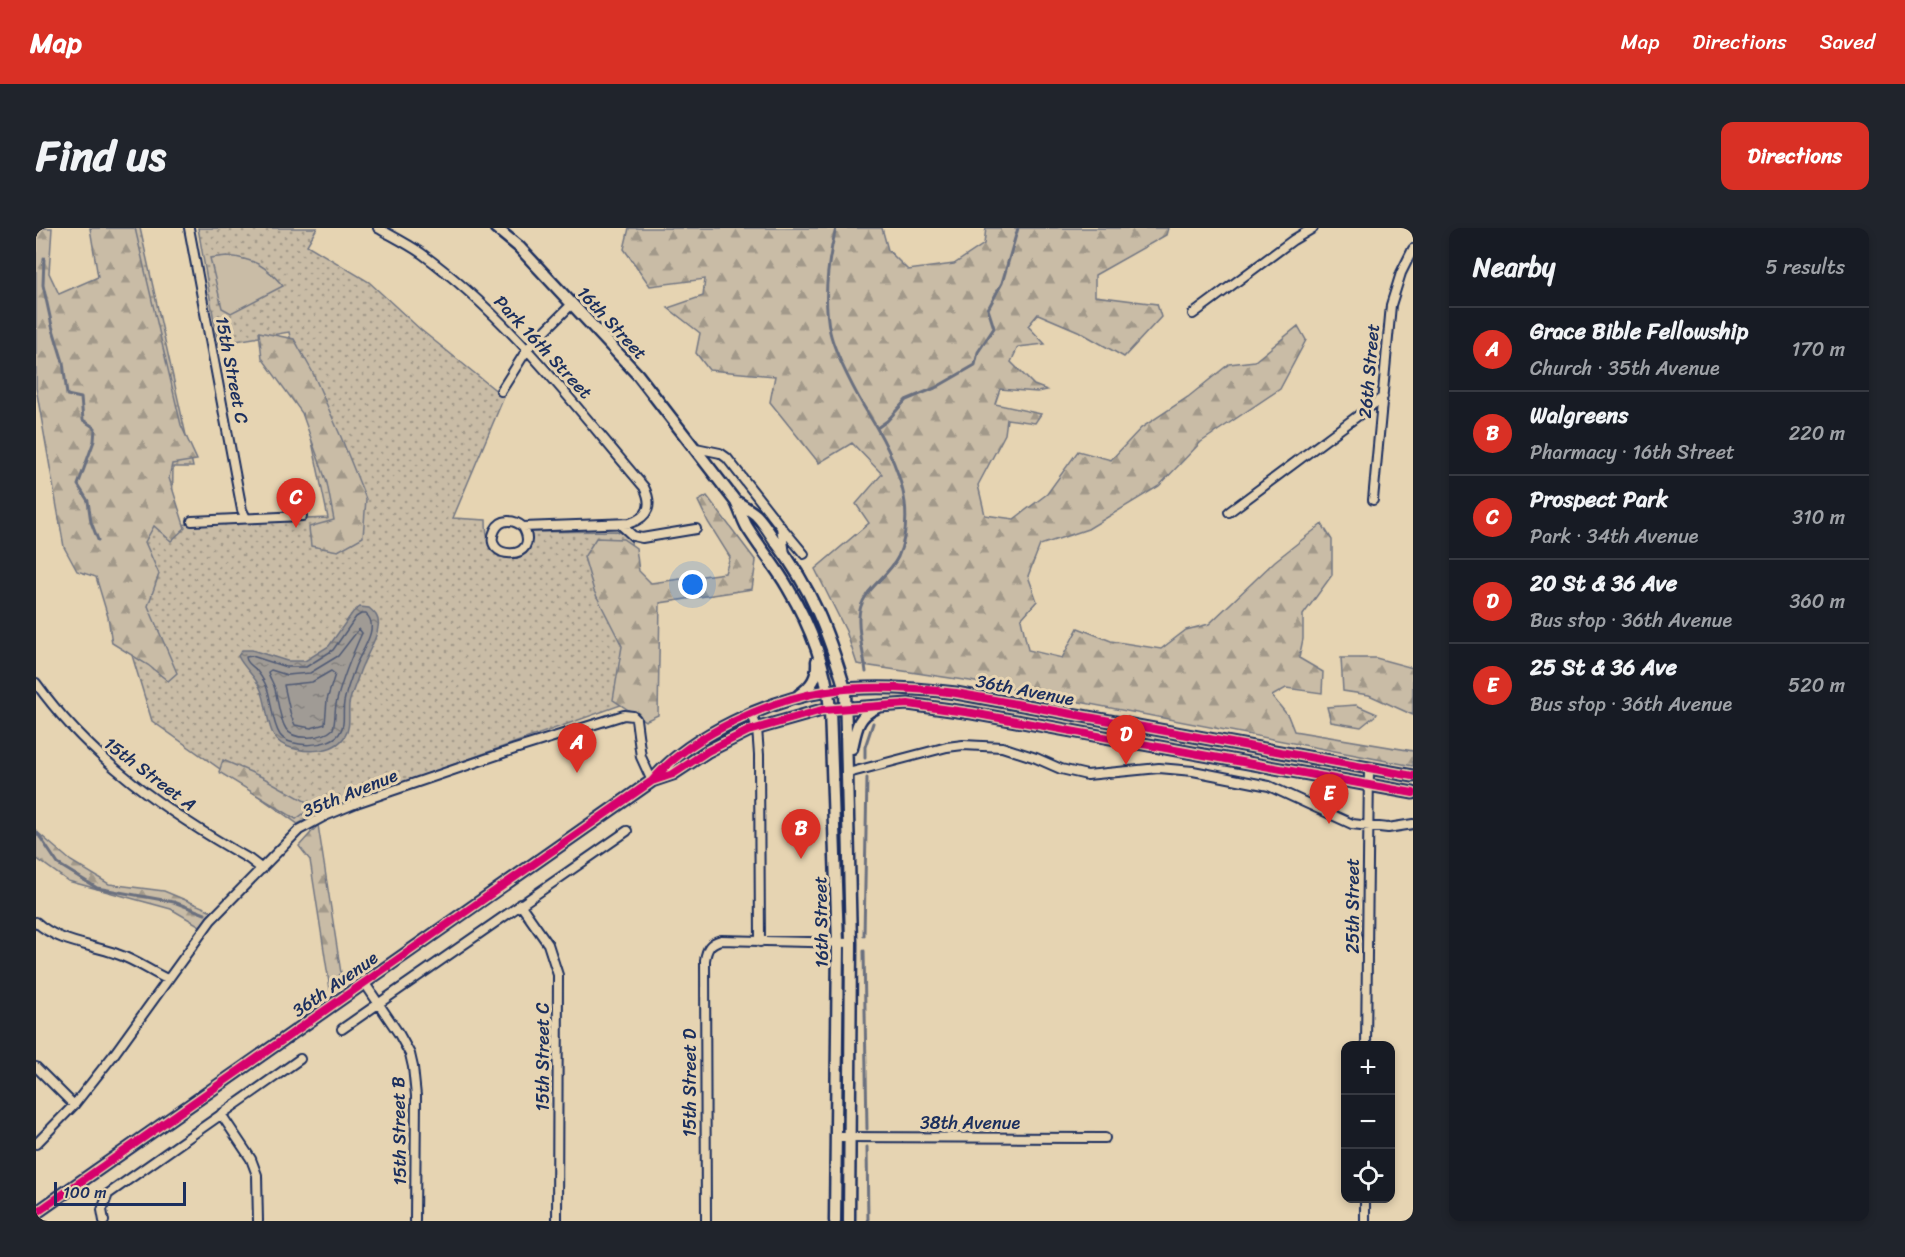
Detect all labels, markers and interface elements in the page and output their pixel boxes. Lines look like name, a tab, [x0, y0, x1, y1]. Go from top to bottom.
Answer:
text: Map	[30, 18, 82, 67]
text: Map	[1621, 23, 1659, 61]
text: Directions	[1692, 23, 1787, 61]
text: Saved	[1820, 23, 1875, 61]
text: Find us	[36, 119, 166, 193]
button: Directions	[1721, 122, 1869, 190]
text: Nearby	[1473, 244, 1555, 290]
text: 5 results	[1766, 250, 1845, 285]
street label: 16th Street	[569, 278, 655, 368]
street label: Park 16th Street	[486, 287, 600, 407]
text: Grace Bible Fellowship	[1530, 312, 1748, 351]
street label: 15th Street C	[206, 313, 258, 427]
street label: 26th Street	[1349, 322, 1389, 420]
text: A	[1486, 332, 1499, 367]
text: 170 m	[1792, 332, 1845, 367]
text: Church · 35th Avenue	[1530, 351, 1720, 386]
text: Walgreens	[1530, 396, 1628, 435]
text: B	[1486, 416, 1499, 451]
text: 220 m	[1789, 416, 1845, 451]
text: Pharmacy · 16th Street	[1530, 435, 1735, 470]
pin: C	[276, 478, 316, 528]
text: Prospect Park	[1530, 480, 1668, 519]
text: C	[1486, 500, 1499, 535]
text: 310 m	[1792, 500, 1845, 535]
text: Park · 34th Avenue	[1530, 519, 1699, 554]
text: 20 St & 36 Ave	[1530, 564, 1677, 603]
your location	[678, 570, 707, 599]
text: D	[1487, 584, 1498, 619]
text: 360 m	[1789, 584, 1845, 619]
text: Bus stop · 36th Avenue	[1530, 603, 1732, 638]
text: 25 St & 36 Ave	[1530, 648, 1677, 687]
street label: 36th Avenue	[973, 665, 1077, 715]
text: E	[1487, 668, 1498, 703]
text: 520 m	[1788, 668, 1845, 703]
text: Bus stop · 36th Avenue	[1530, 687, 1732, 722]
pin: D	[1106, 716, 1146, 765]
pin: A	[558, 724, 596, 773]
street label: 15th Street A	[97, 728, 203, 820]
street label: 35th Avenue	[297, 759, 403, 827]
pin: E	[1310, 774, 1348, 824]
pin: B	[782, 810, 820, 859]
street label: 25th Street	[1337, 858, 1369, 954]
street label: 16th Street	[804, 875, 838, 968]
street label: 36th Avenue	[285, 942, 385, 1026]
street label: 15th Street C	[527, 1002, 559, 1111]
street label: 15th Street D	[674, 1029, 706, 1137]
map controls	[1341, 1041, 1395, 1203]
button: +	[1341, 1041, 1395, 1095]
street label: 15th Street B	[382, 1076, 416, 1186]
button: −	[1341, 1095, 1395, 1149]
street label: 38th Avenue	[920, 1107, 1020, 1139]
button: locate	[1341, 1149, 1395, 1203]
text: 100 m	[63, 1178, 107, 1207]
scale bar	[54, 1179, 186, 1206]

